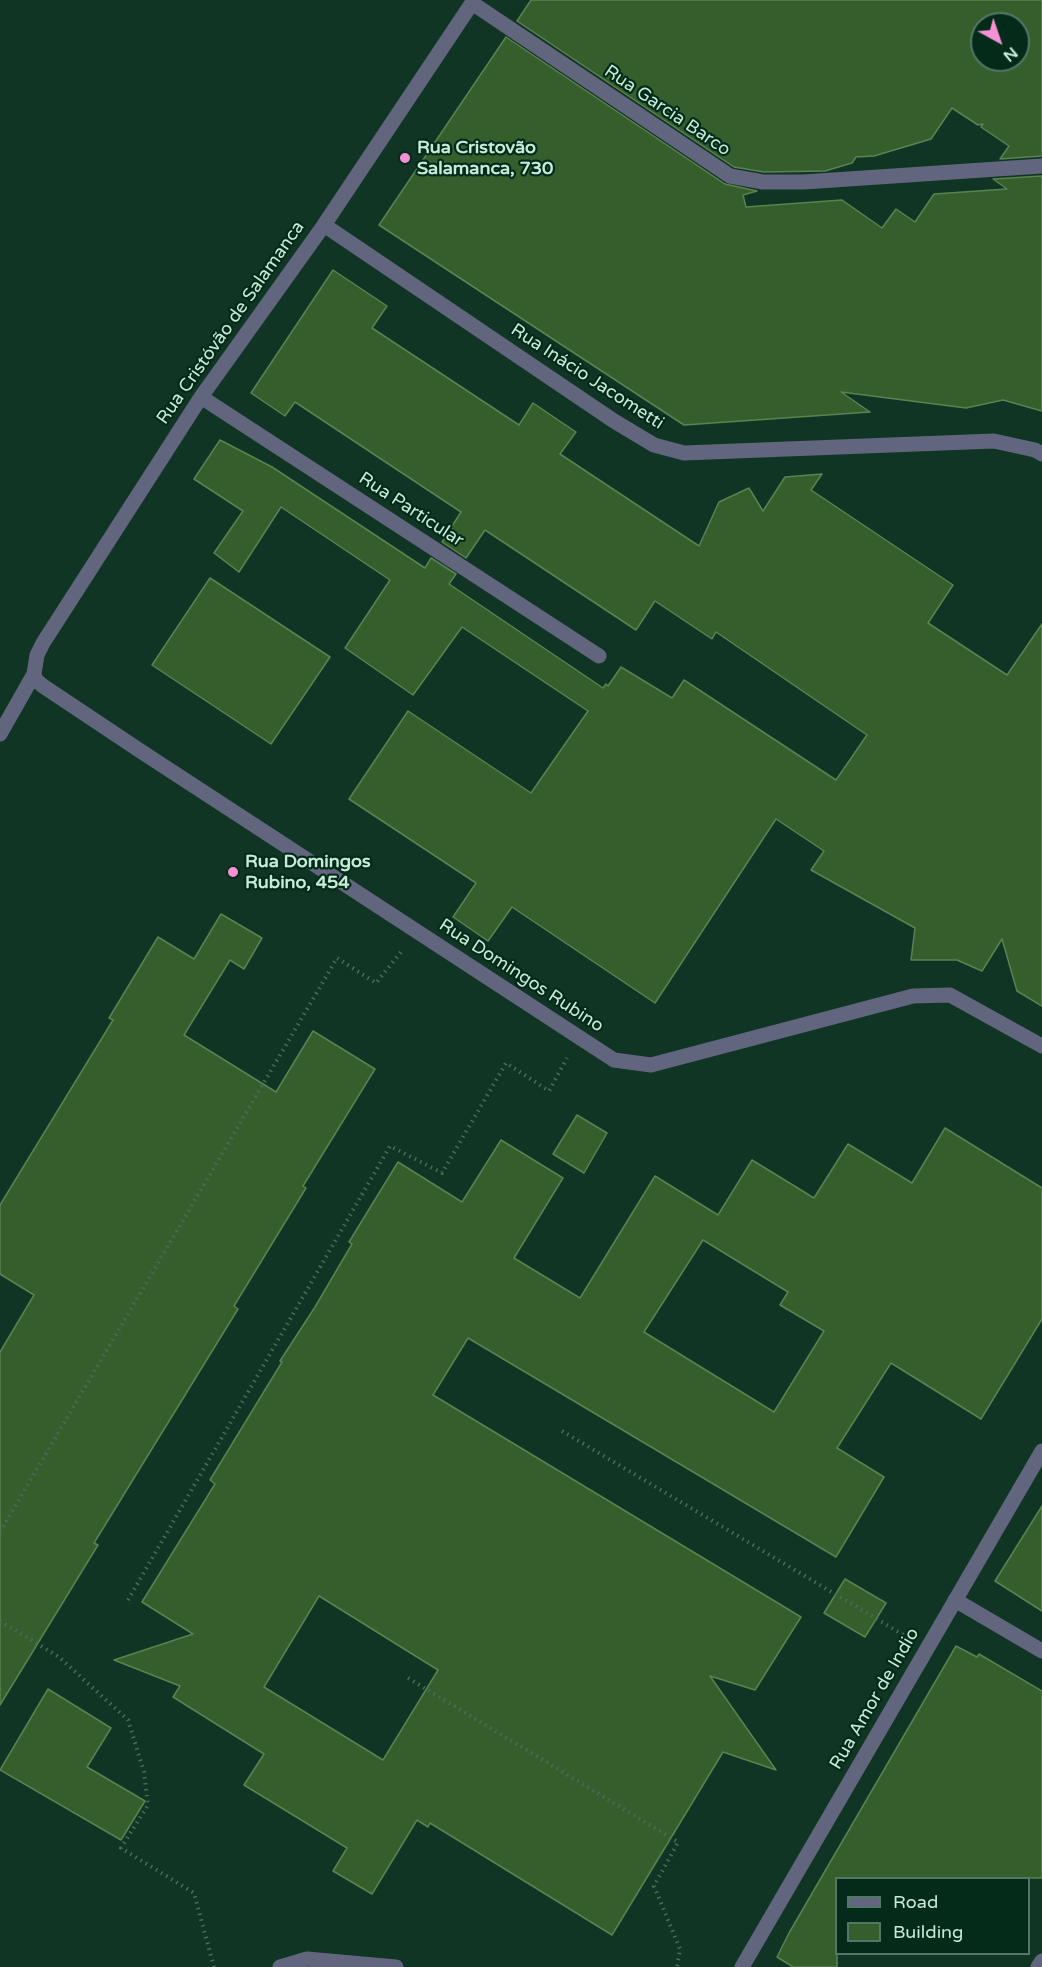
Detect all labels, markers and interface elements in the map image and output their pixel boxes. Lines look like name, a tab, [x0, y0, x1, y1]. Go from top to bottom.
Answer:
north arrow	[970, 12, 1030, 72]
text: N	[999, 42, 1022, 66]
street label: Rua Garcia Barco	[600, 61, 734, 161]
place label: Rua Cristovão Salamanca, 730	[417, 137, 553, 180]
marker: Rua Cristovão Salamanca, 730	[398, 151, 412, 165]
street label: Rua Cristóvão de Salamanca	[152, 217, 310, 429]
street label: Rua Inácio Jacometti	[506, 319, 668, 435]
street label: Rua Particular	[355, 468, 467, 552]
place label: Rua Domingos Rubino, 454	[245, 851, 371, 894]
marker: Rua Domingos Rubino, 454	[226, 865, 240, 879]
street label: Rua Domingos Rubino	[435, 915, 607, 1037]
street label: Rua Amor de Indio	[826, 1624, 924, 1774]
legend	[835, 1877, 1030, 1955]
text: Road	[893, 1891, 938, 1913]
text: Building	[893, 1921, 963, 1943]

